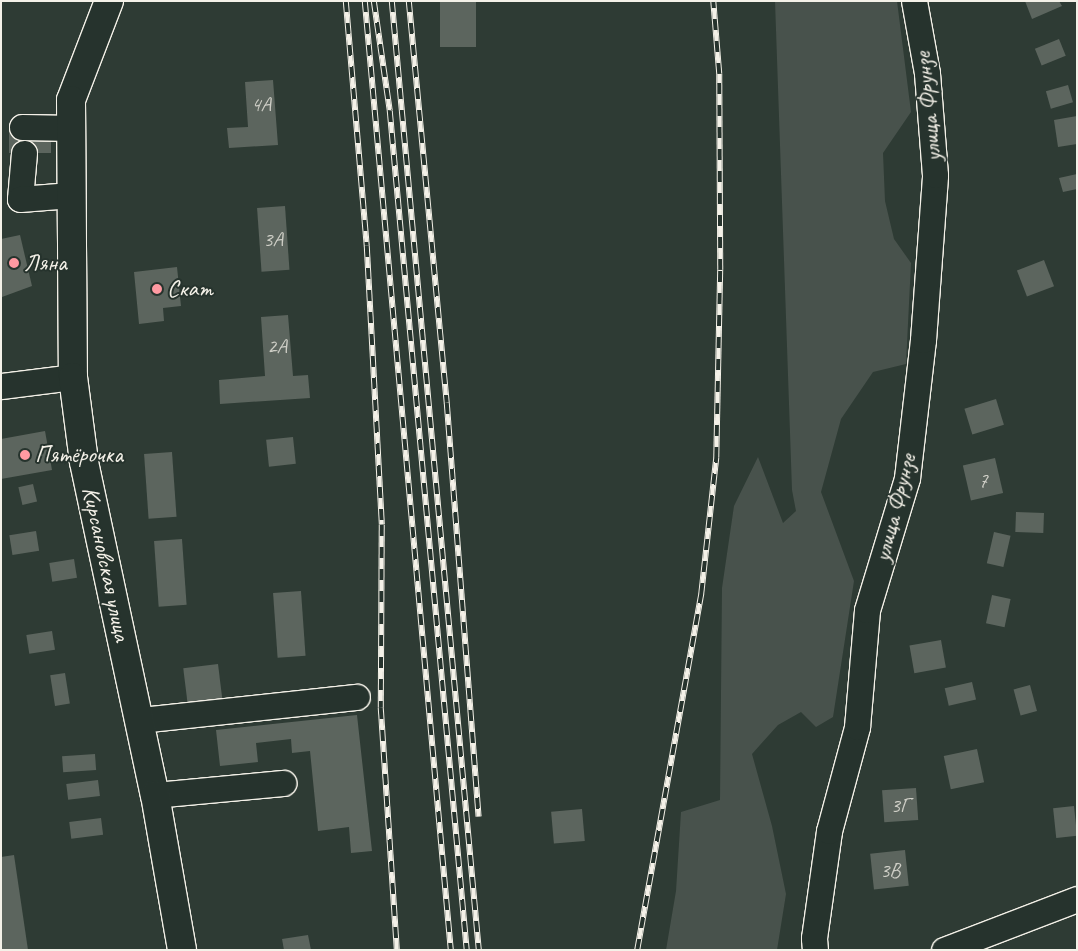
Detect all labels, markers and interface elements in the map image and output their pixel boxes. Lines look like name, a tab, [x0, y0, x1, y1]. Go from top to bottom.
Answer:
street label: улица Фрунзе	[908, 52, 948, 162]
house number: 4А	[251, 91, 271, 117]
house number: 3А	[263, 226, 283, 252]
place label: Ляна	[24, 249, 67, 277]
marker: Ляна	[8, 257, 20, 269]
place label: Скат	[167, 275, 213, 303]
marker: Скат	[151, 283, 163, 295]
house number: 2А	[267, 333, 287, 359]
place label: Пятёрочка	[35, 441, 123, 469]
marker: Пятёрочка	[19, 449, 31, 461]
street label: улица Фрунзе	[868, 452, 922, 564]
house number: 7	[978, 467, 988, 493]
street label: Кирсановская улица	[75, 483, 137, 645]
house number: 3Г	[890, 792, 910, 818]
house number: 3В	[880, 857, 900, 883]

